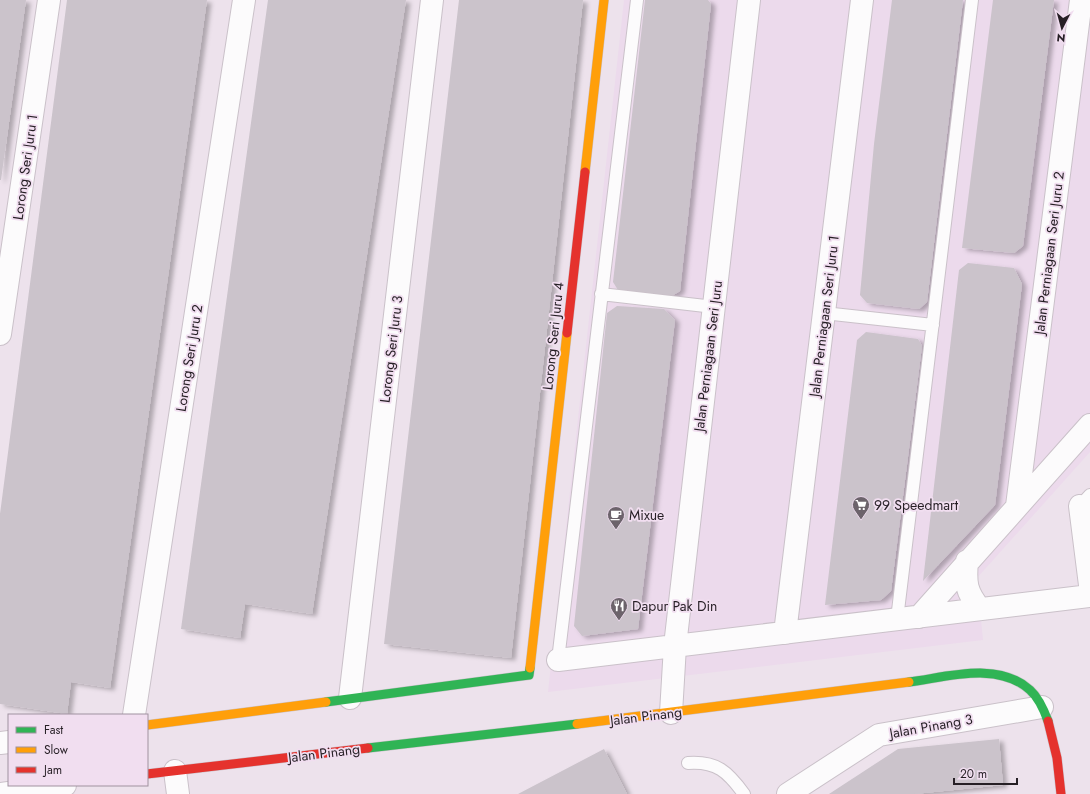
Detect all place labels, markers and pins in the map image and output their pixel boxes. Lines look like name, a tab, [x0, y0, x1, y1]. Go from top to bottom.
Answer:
supermarket icon: 99 Speedmart	[851, 495, 871, 520]
place label: 99 Speedmart	[874, 495, 959, 515]
cafe icon: Mixue	[606, 505, 626, 530]
place label: Mixue	[629, 505, 664, 525]
restaurant icon: Dapur Pak Din	[609, 596, 629, 621]
place label: Dapur Pak Din	[632, 596, 717, 616]

